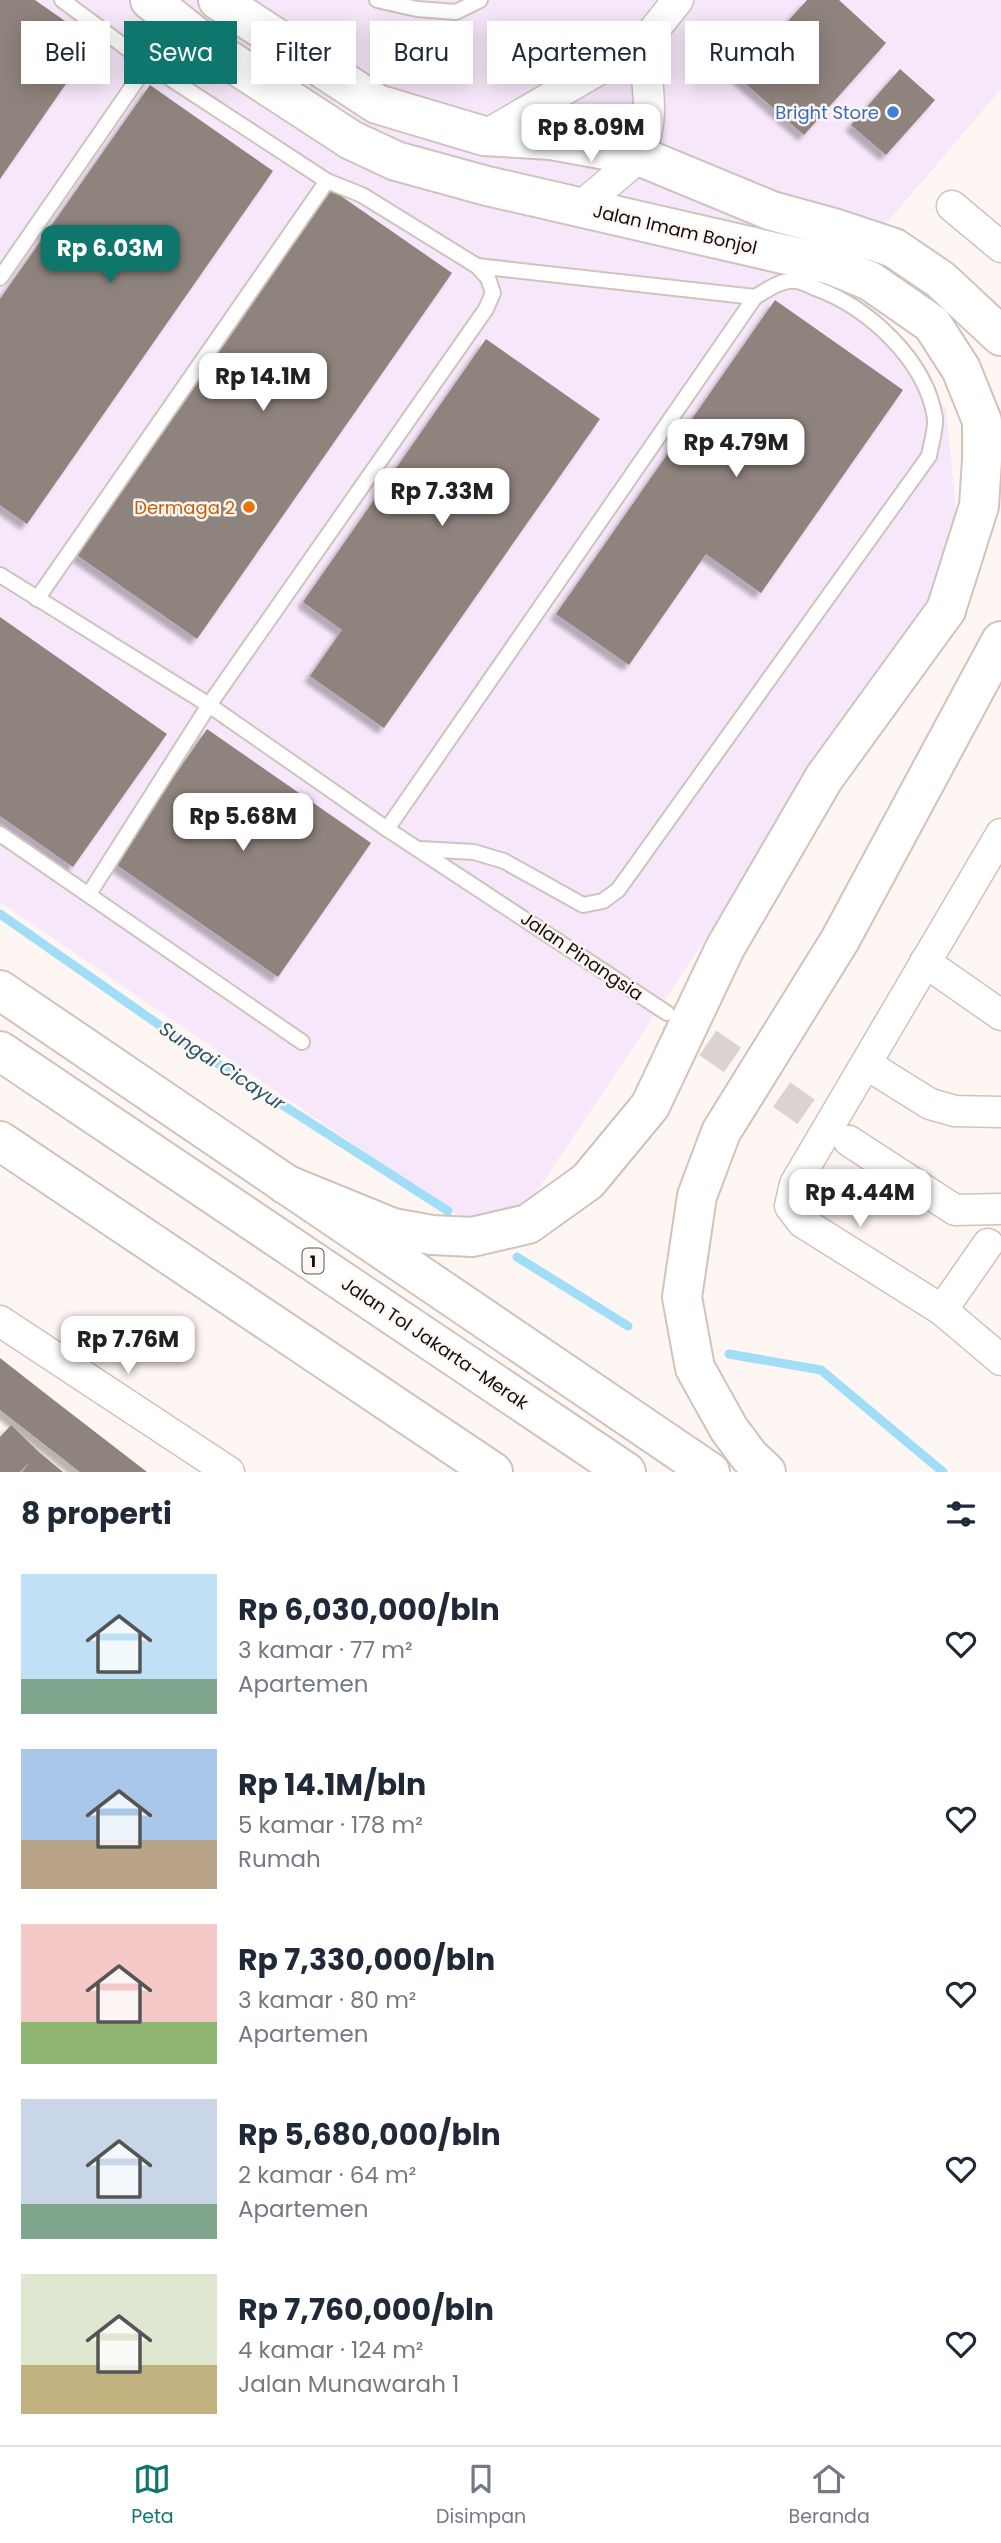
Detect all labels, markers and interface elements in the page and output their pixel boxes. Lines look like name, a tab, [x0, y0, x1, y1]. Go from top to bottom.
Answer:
chip: Beli	[21, 21, 110, 84]
chip: Sewa	[124, 21, 237, 84]
chip: Filter	[251, 21, 356, 84]
chip: Baru	[370, 21, 473, 84]
chip: Apartemen	[487, 21, 671, 84]
chip: Rumah	[685, 21, 819, 84]
place label: Bright Store	[775, 100, 879, 125]
pin: Rp 8.09M	[519, 104, 663, 164]
marker: Bright Store	[885, 104, 901, 120]
text: Rp 8.09M	[537, 111, 645, 143]
street label: Jalan Imam Bonjol	[591, 198, 759, 260]
pin: Rp 6.03M	[38, 226, 182, 285]
text: Rp 6.03M	[57, 232, 163, 264]
pin: Rp 14.1M	[191, 354, 335, 413]
text: Rp 14.1M	[215, 360, 311, 392]
pin: Rp 4.79M	[664, 420, 808, 479]
text: Rp 4.79M	[683, 426, 789, 458]
pin: Rp 7.33M	[370, 468, 514, 528]
text: Rp 7.33M	[390, 475, 494, 507]
place label: Dermaga 2	[134, 495, 235, 520]
marker: Dermaga 2	[241, 499, 257, 515]
pin: Rp 5.68M	[171, 794, 315, 853]
text: Rp 5.68M	[189, 800, 297, 832]
street label: Jalan Pinangsia	[516, 906, 648, 1006]
water label: Sungai Cicayur	[154, 1015, 291, 1117]
pin: Rp 4.44M	[788, 1170, 932, 1229]
text: Rp 4.44M	[805, 1176, 915, 1208]
road number: 1	[302, 1248, 324, 1274]
street label: Jalan Tol Jakarta–Merak	[337, 1271, 534, 1415]
pin: Rp 7.76M	[56, 1316, 200, 1376]
text: Rp 7.76M	[77, 1323, 179, 1355]
text: 8 properti	[21, 1492, 172, 1535]
icon: filters	[942, 1495, 980, 1533]
text: Rp 6,030,000/bln	[238, 1588, 500, 1631]
icon: home	[77, 1602, 161, 1686]
icon: heart	[942, 1625, 980, 1663]
text: 3 kamar · 77 m²	[238, 1634, 413, 1666]
text: Apartemen	[238, 1668, 368, 1700]
text: Rp 14.1M/bln	[238, 1763, 426, 1806]
icon: home	[77, 1777, 161, 1861]
icon: heart	[942, 1800, 980, 1838]
text: 5 kamar · 178 m²	[238, 1809, 423, 1841]
text: Rumah	[238, 1843, 321, 1875]
text: Rp 7,330,000/bln	[238, 1938, 495, 1981]
icon: home	[77, 1952, 161, 2036]
icon: heart	[942, 1975, 980, 2013]
text: 3 kamar · 80 m²	[238, 1984, 416, 2016]
text: Apartemen	[238, 2018, 368, 2050]
text: Rp 5,680,000/bln	[238, 2113, 501, 2156]
icon: home	[77, 2127, 161, 2211]
icon: heart	[942, 2150, 980, 2188]
text: 2 kamar · 64 m²	[238, 2159, 416, 2191]
text: Apartemen	[238, 2193, 368, 2225]
text: Rp 7,760,000/bln	[238, 2288, 494, 2331]
icon: home	[77, 2302, 161, 2386]
icon: heart	[942, 2325, 980, 2363]
text: 4 kamar · 124 m²	[238, 2334, 423, 2366]
text: Jalan Munawarah 1	[238, 2368, 459, 2400]
tab: Peta	[131, 2460, 174, 2531]
tab: Disimpan	[436, 2460, 526, 2531]
tab: Beranda	[789, 2460, 870, 2531]

